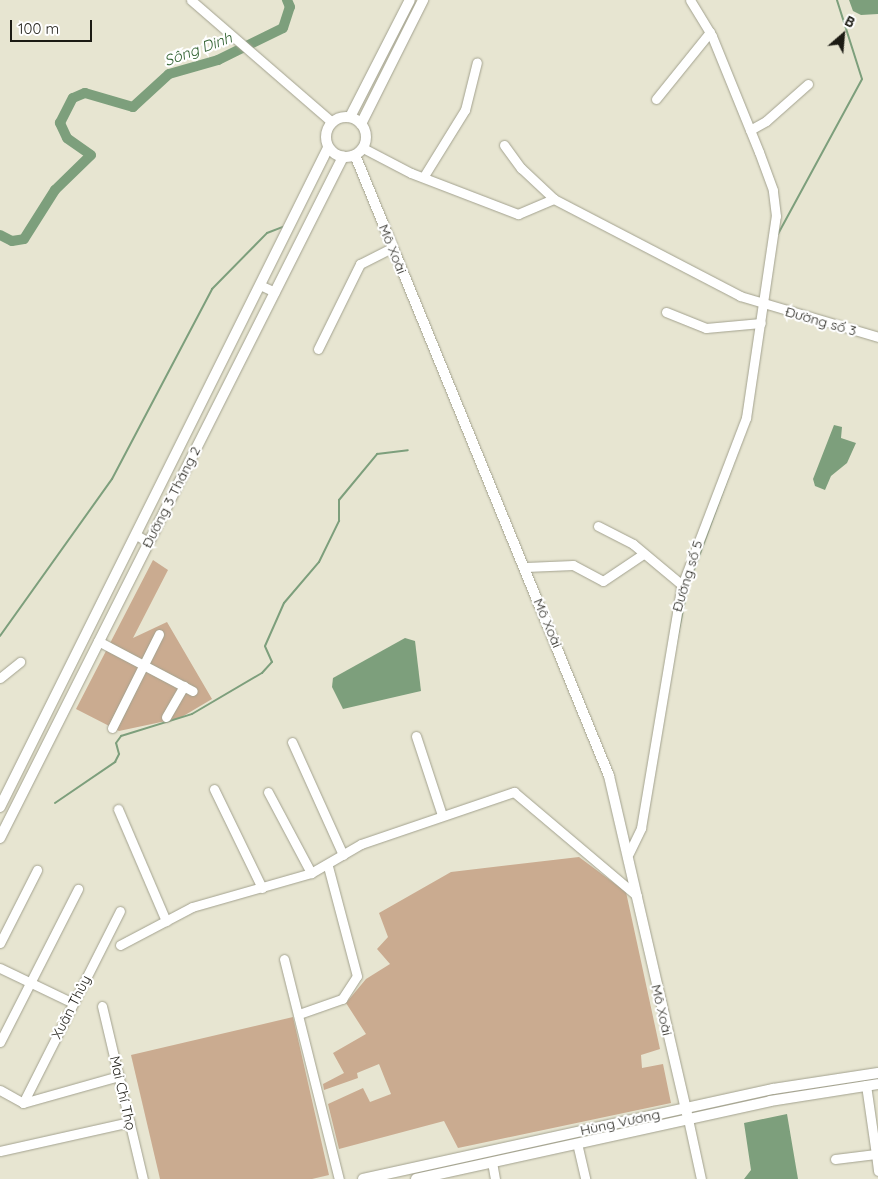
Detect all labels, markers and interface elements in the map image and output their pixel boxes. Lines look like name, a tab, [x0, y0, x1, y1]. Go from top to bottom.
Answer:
scale bar	[12, 10, 95, 42]
north arrow	[818, 10, 868, 60]
text: B	[842, 12, 858, 32]
text: 100 m	[18, 19, 59, 38]
water label: Sông Dinh	[162, 28, 234, 70]
street label: Mô Xoài	[375, 222, 411, 276]
street label: Đường số 3	[783, 303, 859, 339]
street label: Đường 3 Tháng 2	[138, 443, 204, 551]
street label: Đường số 5	[668, 538, 706, 614]
street label: Mô Xoài	[530, 596, 566, 650]
street label: Xuân Thủy	[48, 972, 94, 1042]
street label: Mô Xoài	[648, 983, 676, 1037]
street label: Mai Chí Thọ	[106, 1054, 140, 1132]
street label: Hùng Vương	[579, 1105, 661, 1139]

